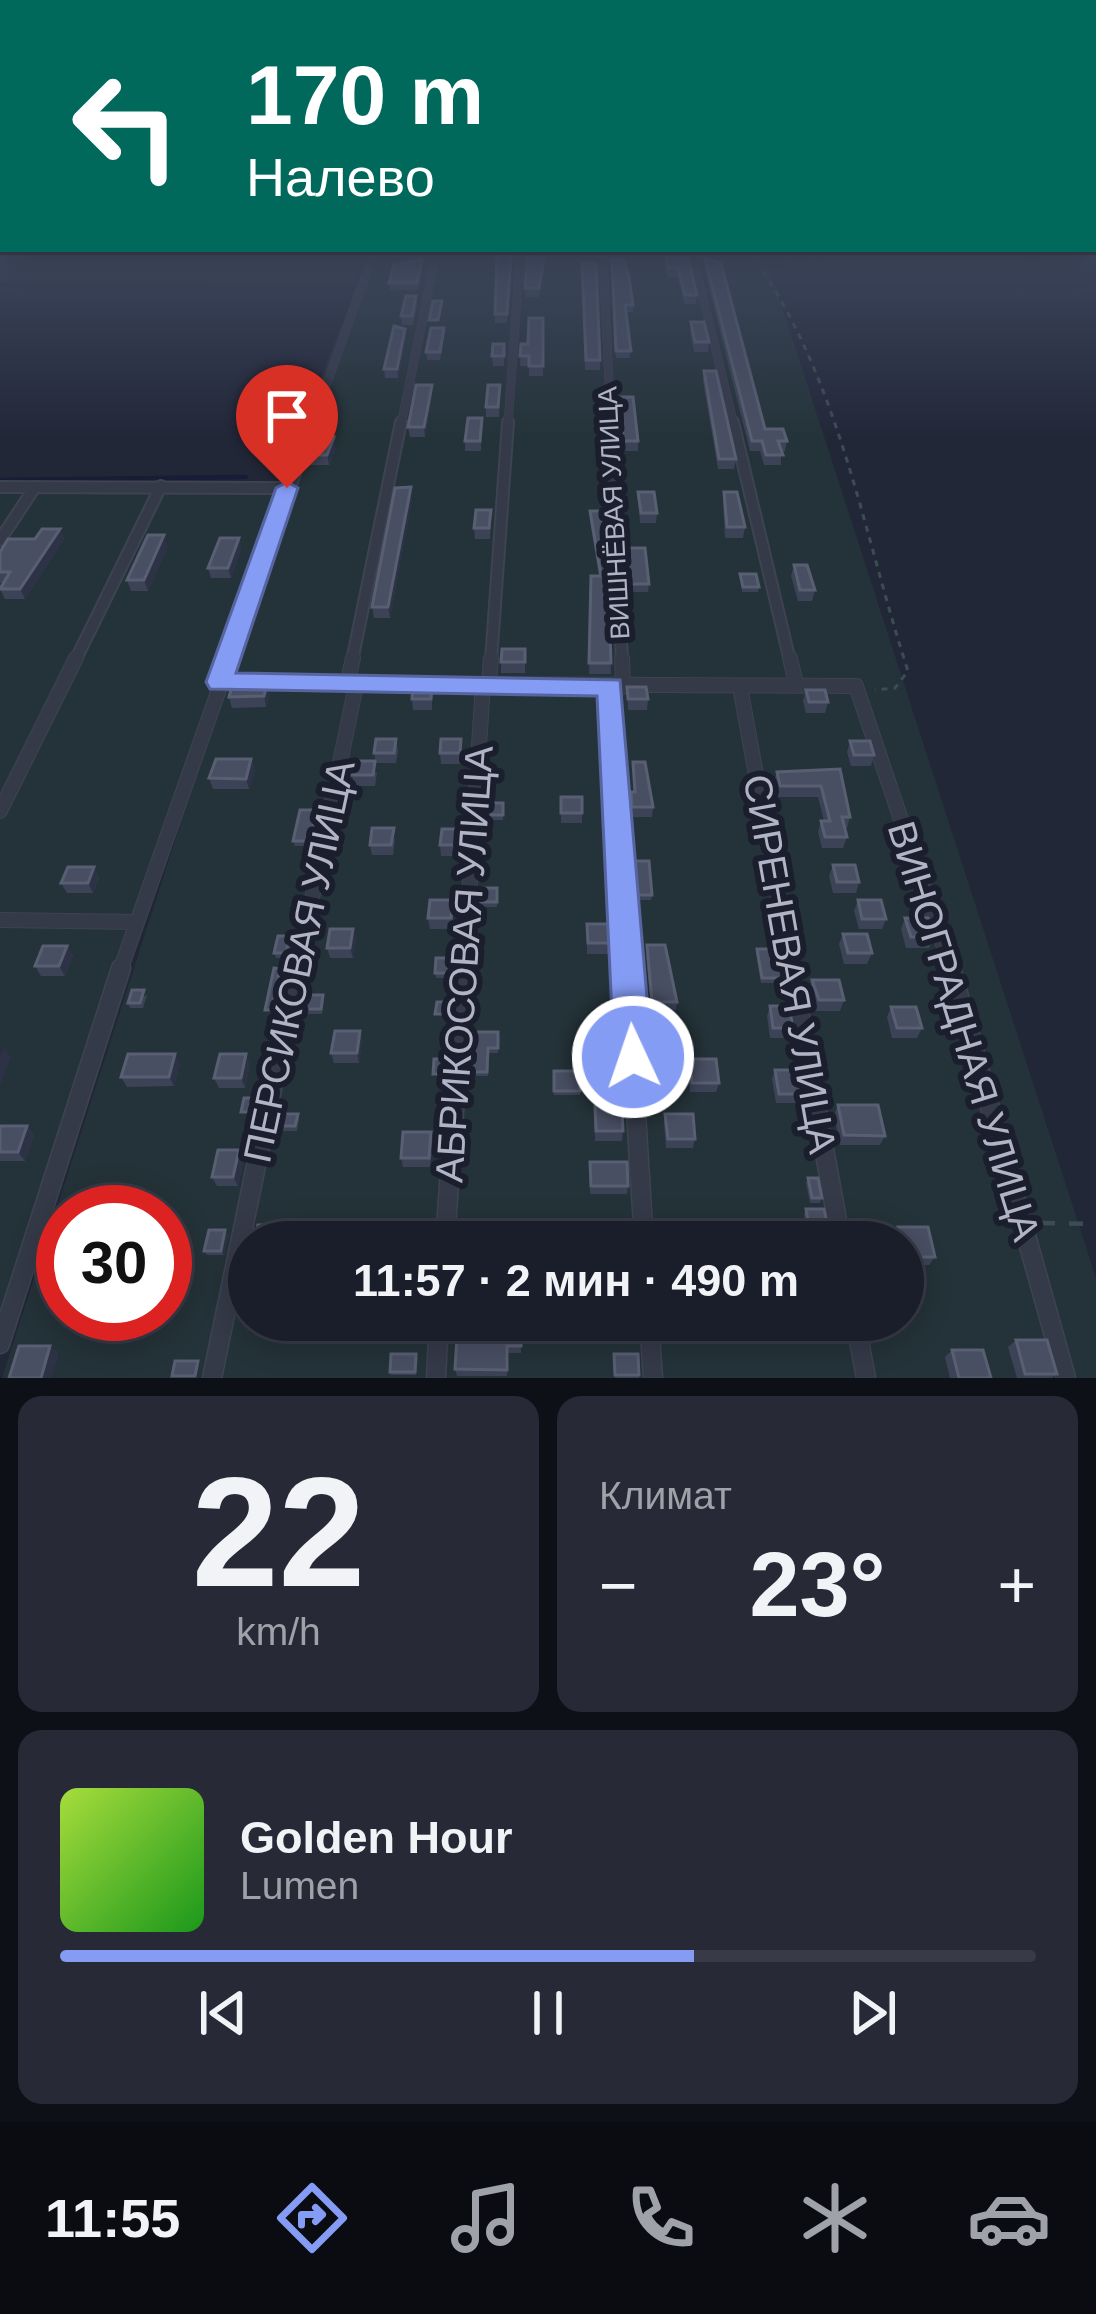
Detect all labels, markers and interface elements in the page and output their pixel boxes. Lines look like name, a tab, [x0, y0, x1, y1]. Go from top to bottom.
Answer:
icon: left	[48, 48, 204, 204]
text: 170 m	[246, 48, 484, 142]
text: Налево	[246, 147, 435, 207]
pin	[236, 365, 338, 488]
icon: arrive	[254, 383, 320, 449]
street label: ВИШНЁВАЯ УЛИЦА	[592, 386, 636, 640]
street label: АБРИКОСОВАЯ УЛИЦА	[427, 744, 501, 1184]
street label: ПЕРСИКОВАЯ УЛИЦА	[235, 756, 363, 1166]
street label: СИРЕНЕВАЯ УЛИЦА	[735, 771, 845, 1157]
street label: ВИНОГРАДНАЯ УЛИЦА	[880, 816, 1048, 1246]
position arrow	[570, 994, 696, 1120]
speed limit sign: 30	[36, 1185, 192, 1341]
text: 11:57 · 2 мин · 490 m	[353, 1255, 799, 1306]
text: 22	[192, 1445, 365, 1619]
text: Климат	[599, 1474, 732, 1517]
text: 23°	[749, 1535, 886, 1635]
text: −	[599, 1548, 638, 1622]
text: +	[997, 1548, 1036, 1622]
text: km/h	[236, 1610, 321, 1653]
text: Golden Hour	[240, 1812, 512, 1863]
text: Lumen	[240, 1864, 359, 1907]
icon: previous	[190, 1980, 256, 2046]
icon: pause	[515, 1980, 581, 2046]
icon: next	[840, 1980, 906, 2046]
icon: directions	[270, 2176, 354, 2260]
icon: music	[444, 2176, 528, 2260]
icon: phone	[619, 2176, 703, 2260]
icon: climate	[793, 2176, 877, 2260]
icon: car	[967, 2176, 1051, 2260]
text: 11:55	[45, 2188, 180, 2248]

